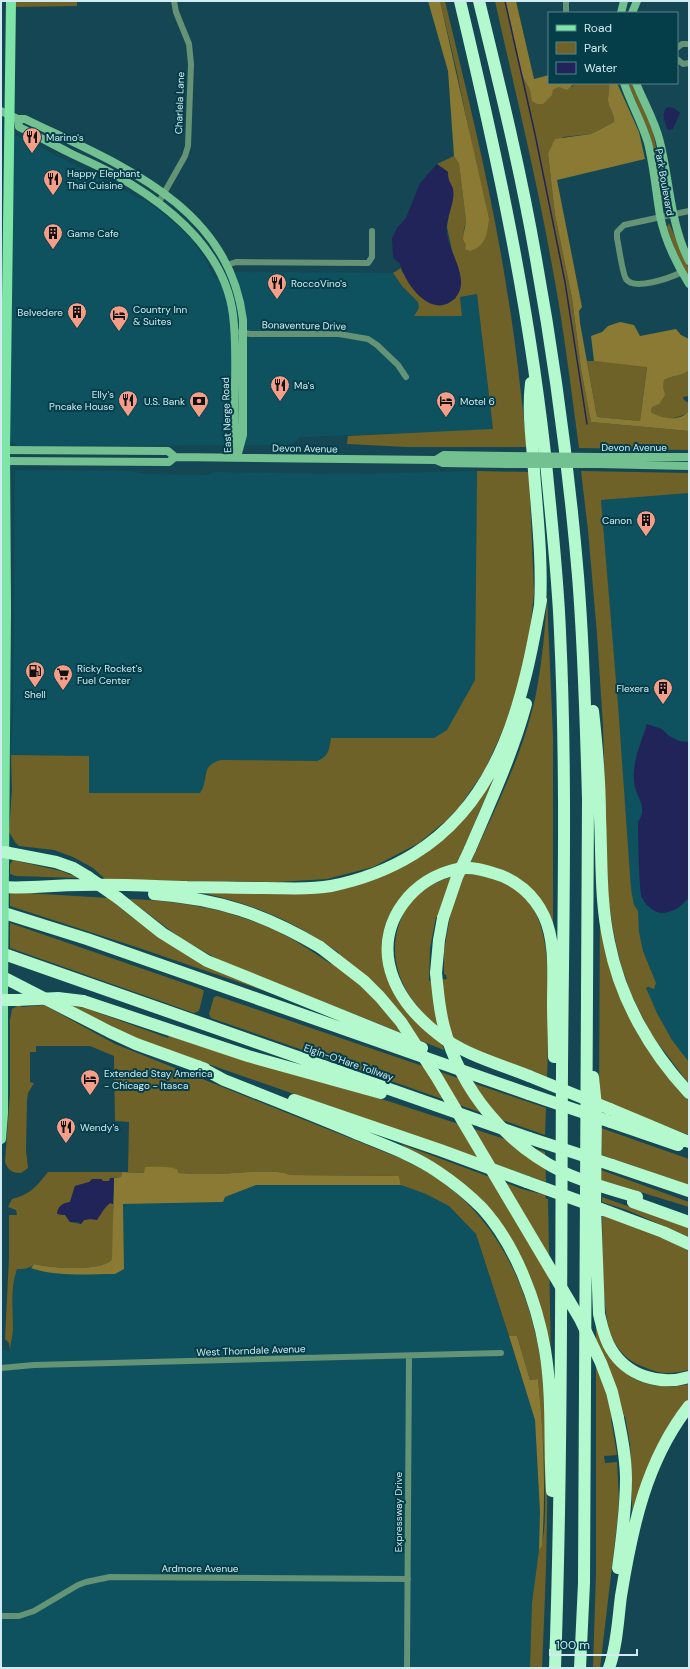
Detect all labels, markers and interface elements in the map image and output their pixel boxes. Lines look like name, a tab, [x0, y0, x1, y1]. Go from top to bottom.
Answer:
legend	[548, 12, 678, 84]
text: Road	[584, 20, 612, 36]
text: Park	[584, 40, 608, 56]
text: Water	[584, 60, 618, 76]
street label: Charlela Lane	[172, 71, 187, 134]
restaurant icon: Marino's	[21, 126, 43, 154]
place label: Marino's	[46, 131, 84, 144]
street label: Park Boulevard	[652, 147, 677, 217]
place label: Happy Elephant Thai Cuisine	[67, 167, 140, 192]
restaurant icon: Happy Elephant Thai Cuisine	[42, 168, 64, 196]
building icon: Game Cafe	[42, 222, 64, 250]
place label: Game Cafe	[67, 227, 119, 240]
restaurant icon: RoccoVino's	[266, 272, 288, 300]
place label: RoccoVino's	[291, 277, 347, 290]
building icon: Belvedere	[66, 301, 88, 329]
place label: Country Inn & Suites	[133, 303, 187, 328]
hotel icon: Country Inn & Suites	[108, 304, 130, 332]
place label: Belvedere	[17, 306, 63, 319]
street label: Bonaventure Drive	[262, 318, 347, 333]
restaurant icon: Ma's	[269, 374, 291, 402]
street label: East Nerge Road	[219, 377, 234, 453]
place label: Ma's	[294, 379, 314, 392]
place label: Elly's Pncake House	[49, 388, 114, 413]
restaurant icon: Elly's Pncake House	[117, 389, 139, 417]
bank icon: U.S. Bank	[188, 390, 210, 418]
hotel icon: Motel 6	[435, 390, 457, 418]
place label: U.S. Bank	[144, 395, 185, 408]
place label: Motel 6	[460, 395, 495, 408]
street label: Devon Avenue	[272, 441, 338, 456]
street label: Devon Avenue	[601, 441, 667, 454]
building icon: Canon	[635, 509, 657, 537]
place label: Canon	[602, 514, 632, 527]
fuel station icon: Shell	[24, 660, 46, 688]
place label: Ricky Rocket's Fuel Center	[77, 662, 142, 687]
supermarket icon: Ricky Rocket's Fuel Center	[52, 663, 74, 691]
building icon: Flexera	[652, 677, 674, 705]
place label: Flexera	[616, 682, 649, 695]
place label: Shell	[24, 688, 46, 701]
street label: Elgin-O'Hare Tollway	[302, 1041, 396, 1084]
place label: Extended Stay America - Chicago - Itasca	[104, 1067, 212, 1092]
hotel icon: Extended Stay America - Chicago - Itasca	[79, 1068, 101, 1096]
restaurant icon: Wendy's	[55, 1116, 77, 1144]
place label: Wendy's	[80, 1121, 119, 1134]
street label: West Thorndale Avenue	[196, 1342, 306, 1359]
street label: Expressway Drive	[392, 1471, 405, 1552]
street label: Ardmore Avenue	[161, 1562, 239, 1575]
scale bar	[550, 1631, 637, 1657]
text: 100 m	[556, 1637, 590, 1653]

